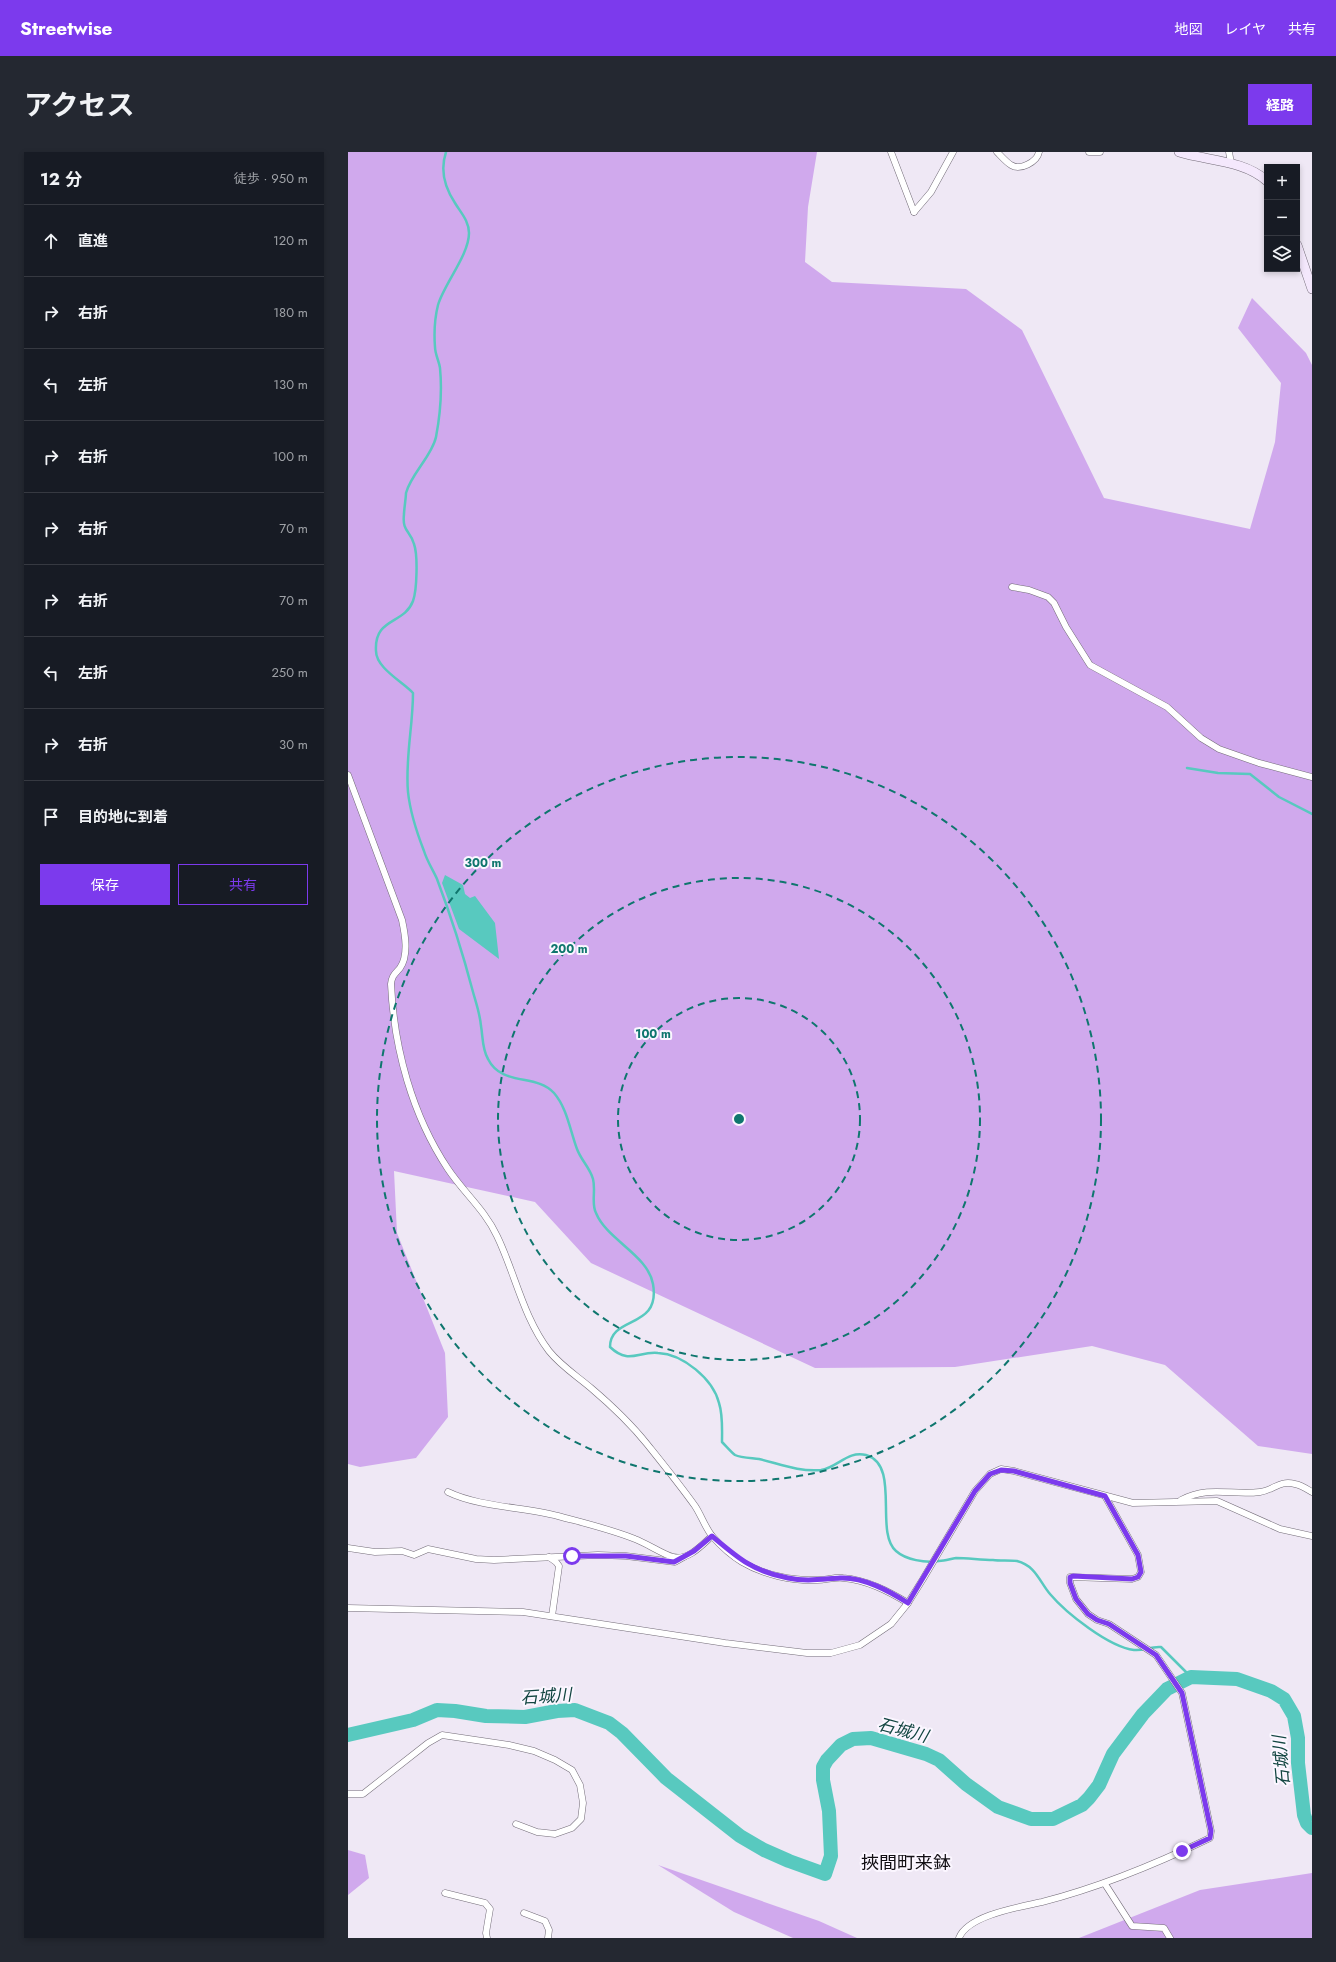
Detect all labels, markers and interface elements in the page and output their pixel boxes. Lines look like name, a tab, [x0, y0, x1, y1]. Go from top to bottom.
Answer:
text: Streetwise	[20, 15, 113, 42]
text: 地図	[1174, 19, 1202, 39]
text: レイヤ	[1224, 19, 1266, 39]
text: 共有	[1288, 19, 1316, 39]
button: 経路	[1248, 84, 1312, 125]
text: アクセス	[24, 85, 135, 126]
map controls	[1264, 164, 1300, 272]
button: +	[1264, 164, 1300, 200]
text: 12 分	[40, 167, 82, 191]
text: 徒歩 · 950 m	[234, 169, 308, 188]
button: −	[1264, 200, 1300, 236]
icon: ahead	[40, 230, 62, 252]
text: 直進	[78, 230, 108, 252]
text: 120 m	[273, 231, 308, 250]
button: layers	[1264, 236, 1300, 272]
icon: right	[40, 302, 62, 324]
text: 右折	[78, 302, 108, 324]
text: 180 m	[273, 303, 308, 322]
icon: left	[40, 374, 62, 396]
text: 左折	[78, 374, 108, 396]
text: 130 m	[273, 375, 308, 394]
icon: right	[40, 446, 62, 468]
text: 右折	[78, 446, 108, 468]
text: 100 m	[273, 447, 308, 466]
icon: right	[40, 518, 62, 540]
text: 右折	[78, 518, 108, 540]
text: 70 m	[279, 519, 308, 538]
icon: right	[40, 590, 62, 612]
text: 右折	[78, 590, 108, 612]
text: 70 m	[279, 591, 308, 610]
icon: left	[40, 662, 62, 684]
text: 左折	[78, 662, 108, 684]
text: 250 m	[271, 663, 308, 682]
icon: right	[40, 734, 62, 756]
text: 右折	[78, 734, 108, 756]
text: 30 m	[279, 735, 308, 754]
icon: arrive	[40, 806, 62, 828]
text: 目的地に到着	[78, 806, 168, 828]
text: 300 m	[465, 854, 502, 872]
button: 保存	[40, 864, 170, 905]
button: 共有	[178, 864, 308, 905]
text: 200 m	[550, 940, 588, 958]
text: 100 m	[635, 1025, 671, 1043]
centre of rings	[732, 1112, 746, 1126]
route start	[563, 1547, 581, 1565]
water label: 石城川	[520, 1682, 574, 1710]
water label: 石城川	[875, 1712, 933, 1749]
water label: 石城川	[1267, 1733, 1295, 1787]
route end	[1173, 1842, 1191, 1860]
district label: 挾間町来鉢	[861, 1850, 951, 1876]

